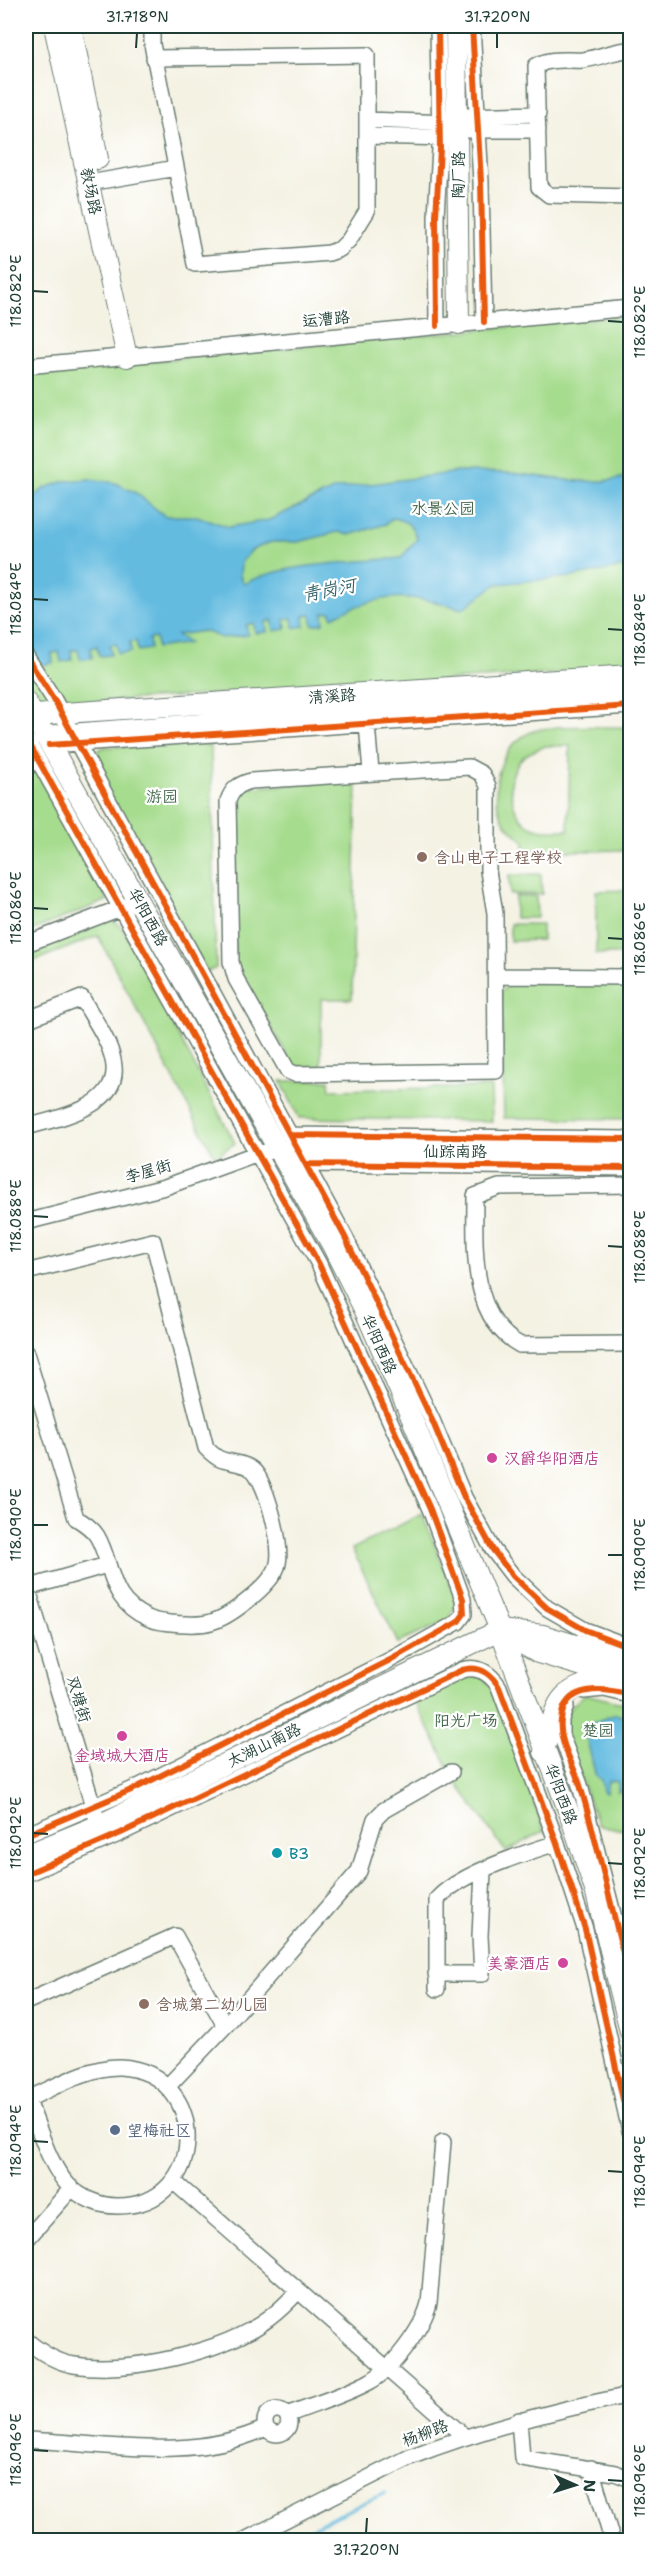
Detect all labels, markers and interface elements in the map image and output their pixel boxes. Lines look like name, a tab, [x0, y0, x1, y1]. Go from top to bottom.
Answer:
text: 31.718°N	[105, 7, 169, 27]
text: 31.720°N	[464, 7, 530, 27]
street label: 陶厂路	[448, 151, 469, 199]
street label: 教场路	[76, 165, 106, 217]
text: 118.082°E	[6, 255, 26, 327]
text: 118.082°E	[630, 286, 650, 358]
street label: 运漕路	[301, 306, 351, 332]
park label: 水景公园	[411, 498, 475, 519]
text: 118.084°E	[6, 562, 26, 636]
water label: 青岗河	[300, 572, 361, 607]
text: 118.084°E	[630, 593, 650, 667]
street label: 清溪路	[307, 684, 357, 708]
park label: 游园	[146, 786, 178, 807]
place label: 含山电子工程学校	[434, 847, 562, 868]
marker: 含山电子工程学校	[415, 850, 429, 864]
text: 118.086°E	[6, 871, 26, 945]
street label: 华阳西路	[123, 884, 173, 950]
text: 118.086°E	[630, 902, 650, 976]
street label: 仙踪南路	[423, 1141, 487, 1162]
street label: 李屋街	[122, 1154, 174, 1188]
text: 118.088°E	[6, 1179, 26, 1253]
text: 118.088°E	[630, 1210, 650, 1284]
street label: 华阳西路	[356, 1310, 402, 1378]
place label: 汉爵华阳酒店	[504, 1448, 600, 1469]
marker: 汉爵华阳酒店	[485, 1451, 499, 1465]
text: 118.090°E	[6, 1488, 26, 1562]
text: 118.090°E	[630, 1518, 650, 1592]
street label: 双塘街	[62, 1673, 96, 1725]
park label: 阳光广场	[434, 1710, 498, 1731]
street label: 太湖山南路	[223, 1718, 305, 1772]
park label: 楚园	[582, 1720, 614, 1741]
marker: 金域城大酒店	[115, 1729, 129, 1743]
place label: 金域城大酒店	[74, 1745, 170, 1766]
street label: 华阳西路	[540, 1760, 582, 1828]
text: 118.092°E	[6, 1797, 26, 1869]
text: 118.092°E	[630, 1828, 650, 1900]
place label: B3	[289, 1843, 309, 1864]
marker: B3	[270, 1846, 284, 1860]
place label: 美豪酒店	[487, 1953, 551, 1974]
marker: 美豪酒店	[556, 1956, 570, 1970]
place label: 含城第二幼儿园	[156, 1994, 268, 2015]
marker: 含城第二幼儿园	[137, 1997, 151, 2011]
text: 118.094°E	[6, 2105, 26, 2177]
place label: 望梅社区	[127, 2120, 191, 2141]
marker: 望梅社区	[108, 2123, 122, 2137]
text: 118.094°E	[630, 2136, 650, 2208]
text: 118.096°E	[6, 2413, 26, 2487]
street label: 杨柳路	[399, 2415, 451, 2451]
text: 118.096°E	[630, 2444, 650, 2518]
north arrow	[545, 2455, 605, 2515]
text: N	[579, 2479, 600, 2493]
text: 31.720°N	[333, 2540, 399, 2560]

